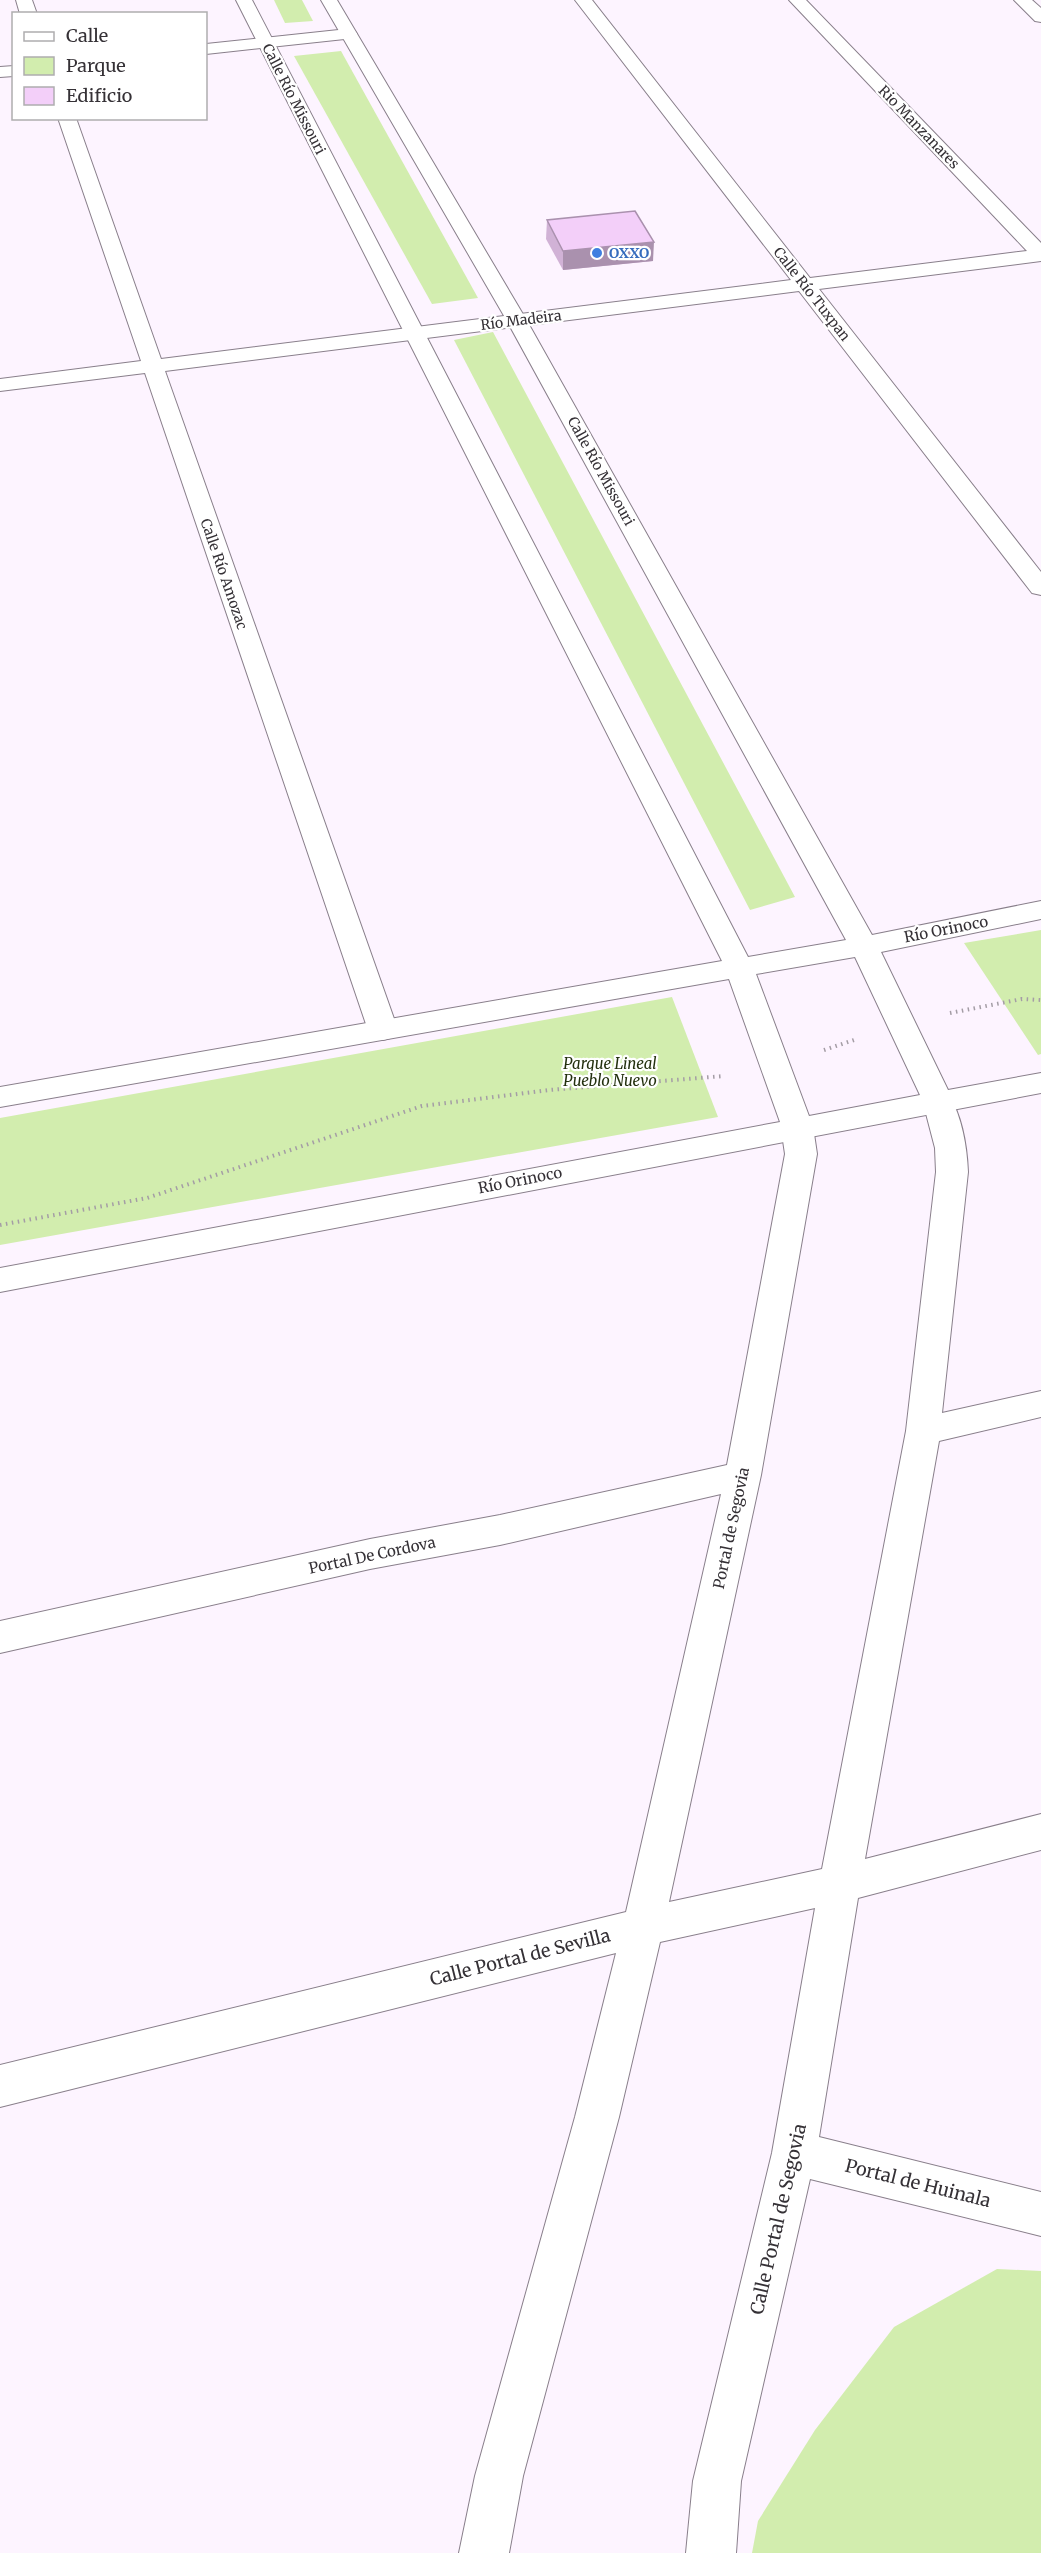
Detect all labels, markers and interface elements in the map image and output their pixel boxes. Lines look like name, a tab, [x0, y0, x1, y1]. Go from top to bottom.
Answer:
legend	[12, 12, 207, 120]
text: Calle	[66, 24, 108, 47]
street label: Calle Río Missouri	[258, 41, 330, 158]
text: Parque	[66, 54, 126, 77]
street label: Rio Manzanares	[875, 82, 963, 172]
text: Edificio	[66, 84, 132, 107]
street label: Calle Río Tuxpan	[770, 243, 854, 345]
place label: OXXO	[609, 244, 649, 262]
marker: OXXO	[590, 246, 604, 260]
street label: Río Madeira	[480, 306, 563, 334]
street label: Calle Río Missouri	[564, 413, 639, 529]
street label: Calle Río Amozac	[197, 516, 251, 632]
street label: Río Orinoco	[902, 911, 990, 946]
park label: Parque Lineal Pueblo Nuevo	[563, 1054, 657, 1090]
street label: Río Orinoco	[476, 1162, 564, 1197]
street label: Portal de Segovia	[709, 1465, 753, 1591]
street label: Portal De Cordova	[307, 1532, 437, 1578]
street label: Calle Portal de Sevilla	[427, 1923, 613, 1991]
street label: Calle Portal de Segovia	[745, 2121, 811, 2317]
street label: Portal de Huinala	[843, 2154, 994, 2212]

